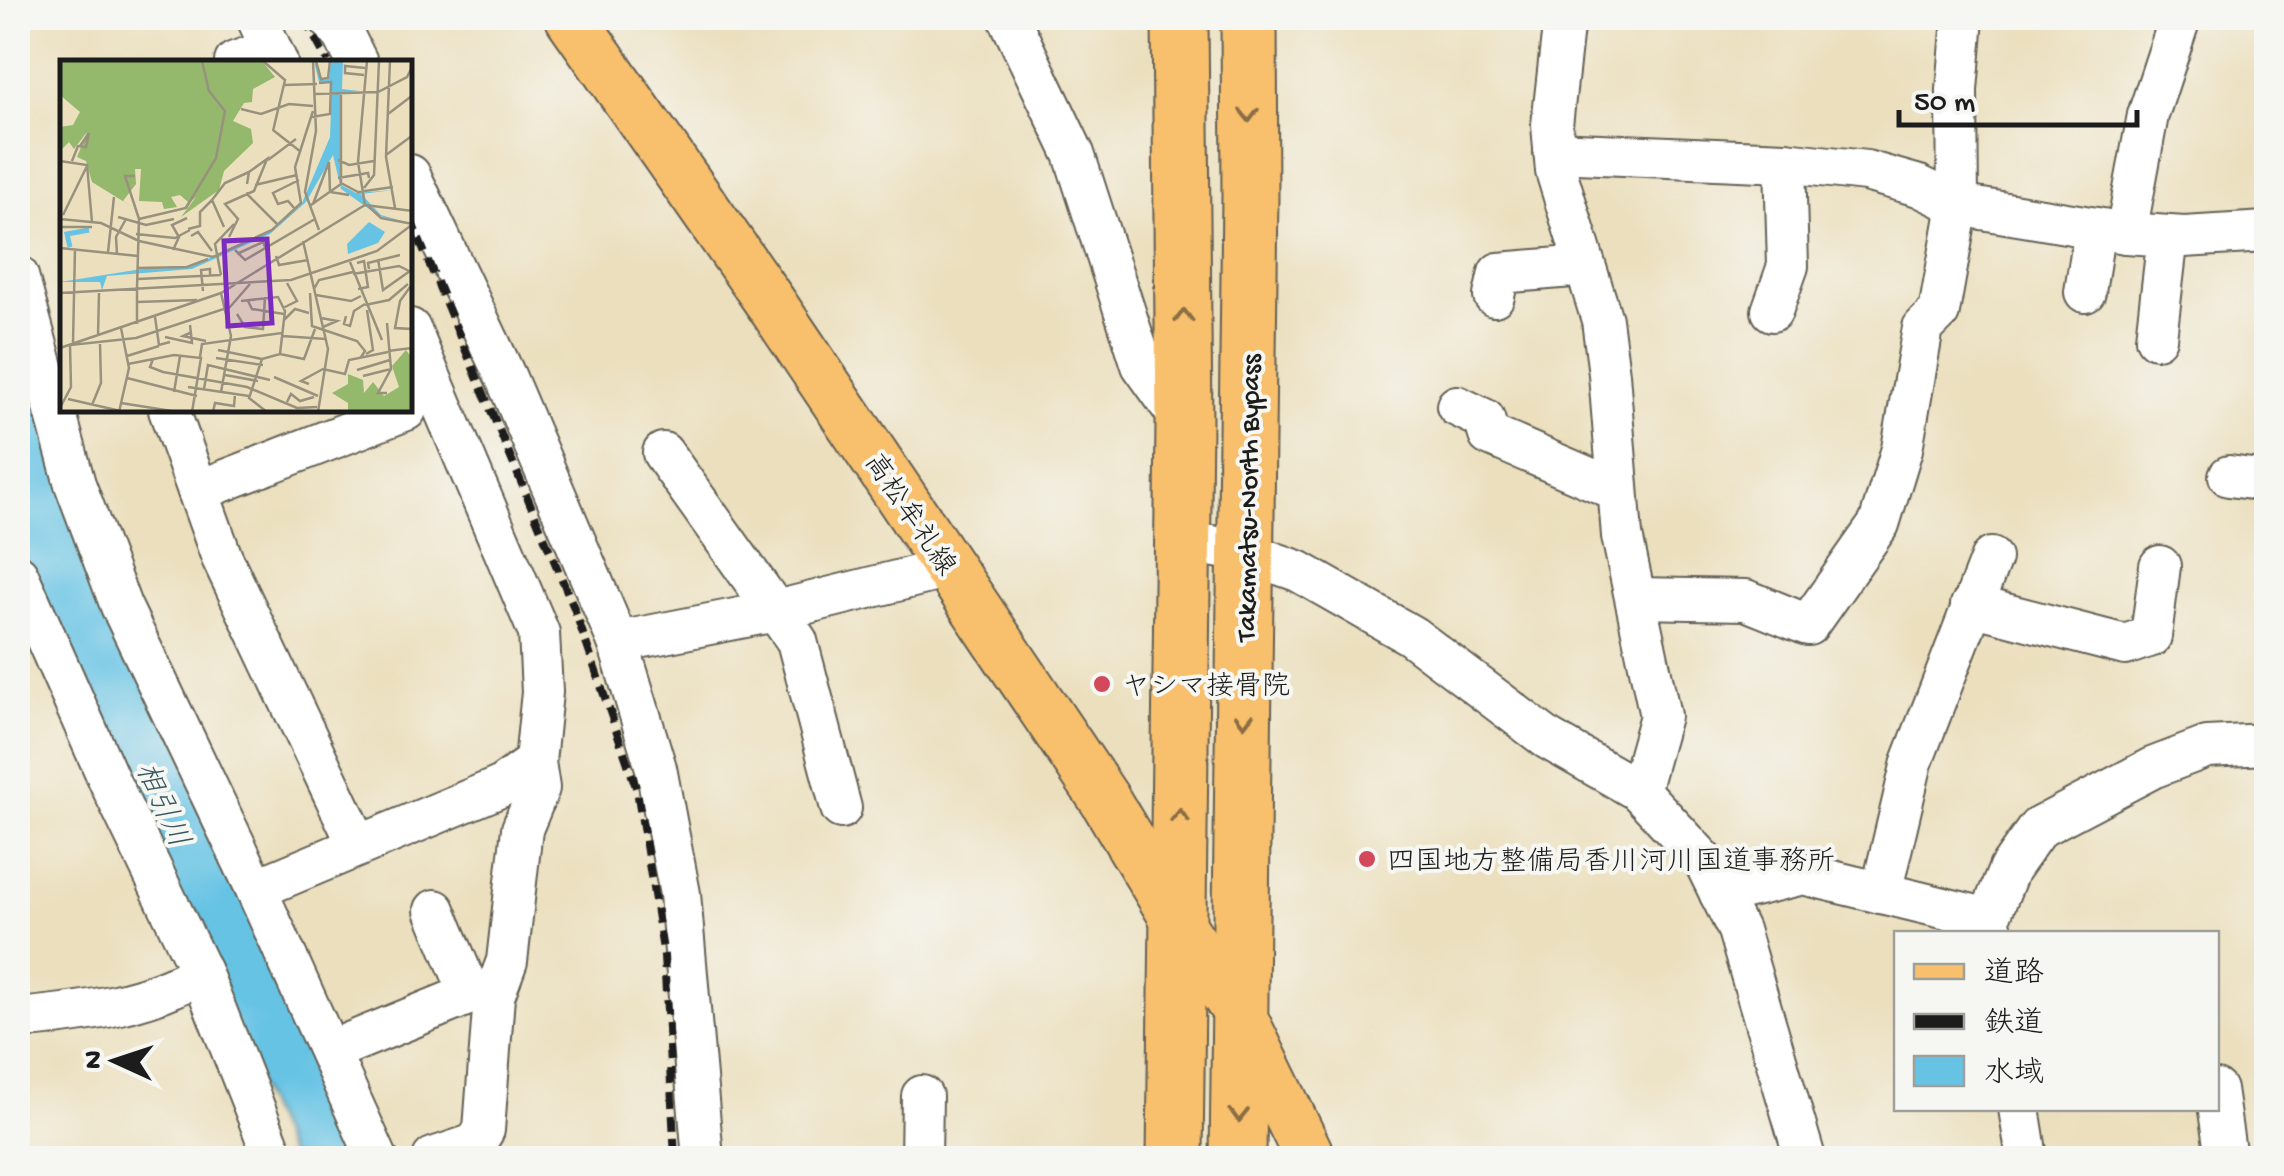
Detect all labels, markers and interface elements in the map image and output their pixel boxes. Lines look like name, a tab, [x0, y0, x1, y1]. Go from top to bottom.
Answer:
inset map	[60, 60, 412, 412]
scale bar	[1899, 65, 2136, 127]
text: 50 m	[1914, 87, 1975, 122]
one-way arrow	[1239, 107, 1260, 123]
one-way arrow	[1173, 308, 1195, 324]
street label: Takamatsu-North Bypass	[1231, 353, 1270, 644]
street label: 高松牟礼線	[855, 448, 962, 583]
place label: ヤシマ接骨院	[1122, 671, 1290, 705]
marker: ヤシマ接骨院	[1091, 673, 1113, 695]
one-way arrow	[1233, 712, 1255, 728]
water label: 相引川	[126, 757, 195, 854]
one-way arrow	[1169, 808, 1191, 824]
place label: 四国地方整備局香川河川国道事務所	[1387, 846, 1835, 880]
marker: 四国地方整備局香川河川国道事務所	[1356, 848, 1378, 870]
legend	[1894, 931, 2219, 1111]
text: 道路	[1984, 957, 2044, 993]
text: 鉄道	[1984, 1007, 2044, 1043]
north arrow	[65, 1011, 165, 1111]
text: N	[78, 1050, 111, 1070]
text: 水域	[1984, 1056, 2044, 1093]
one-way arrow	[1228, 1108, 1250, 1123]

